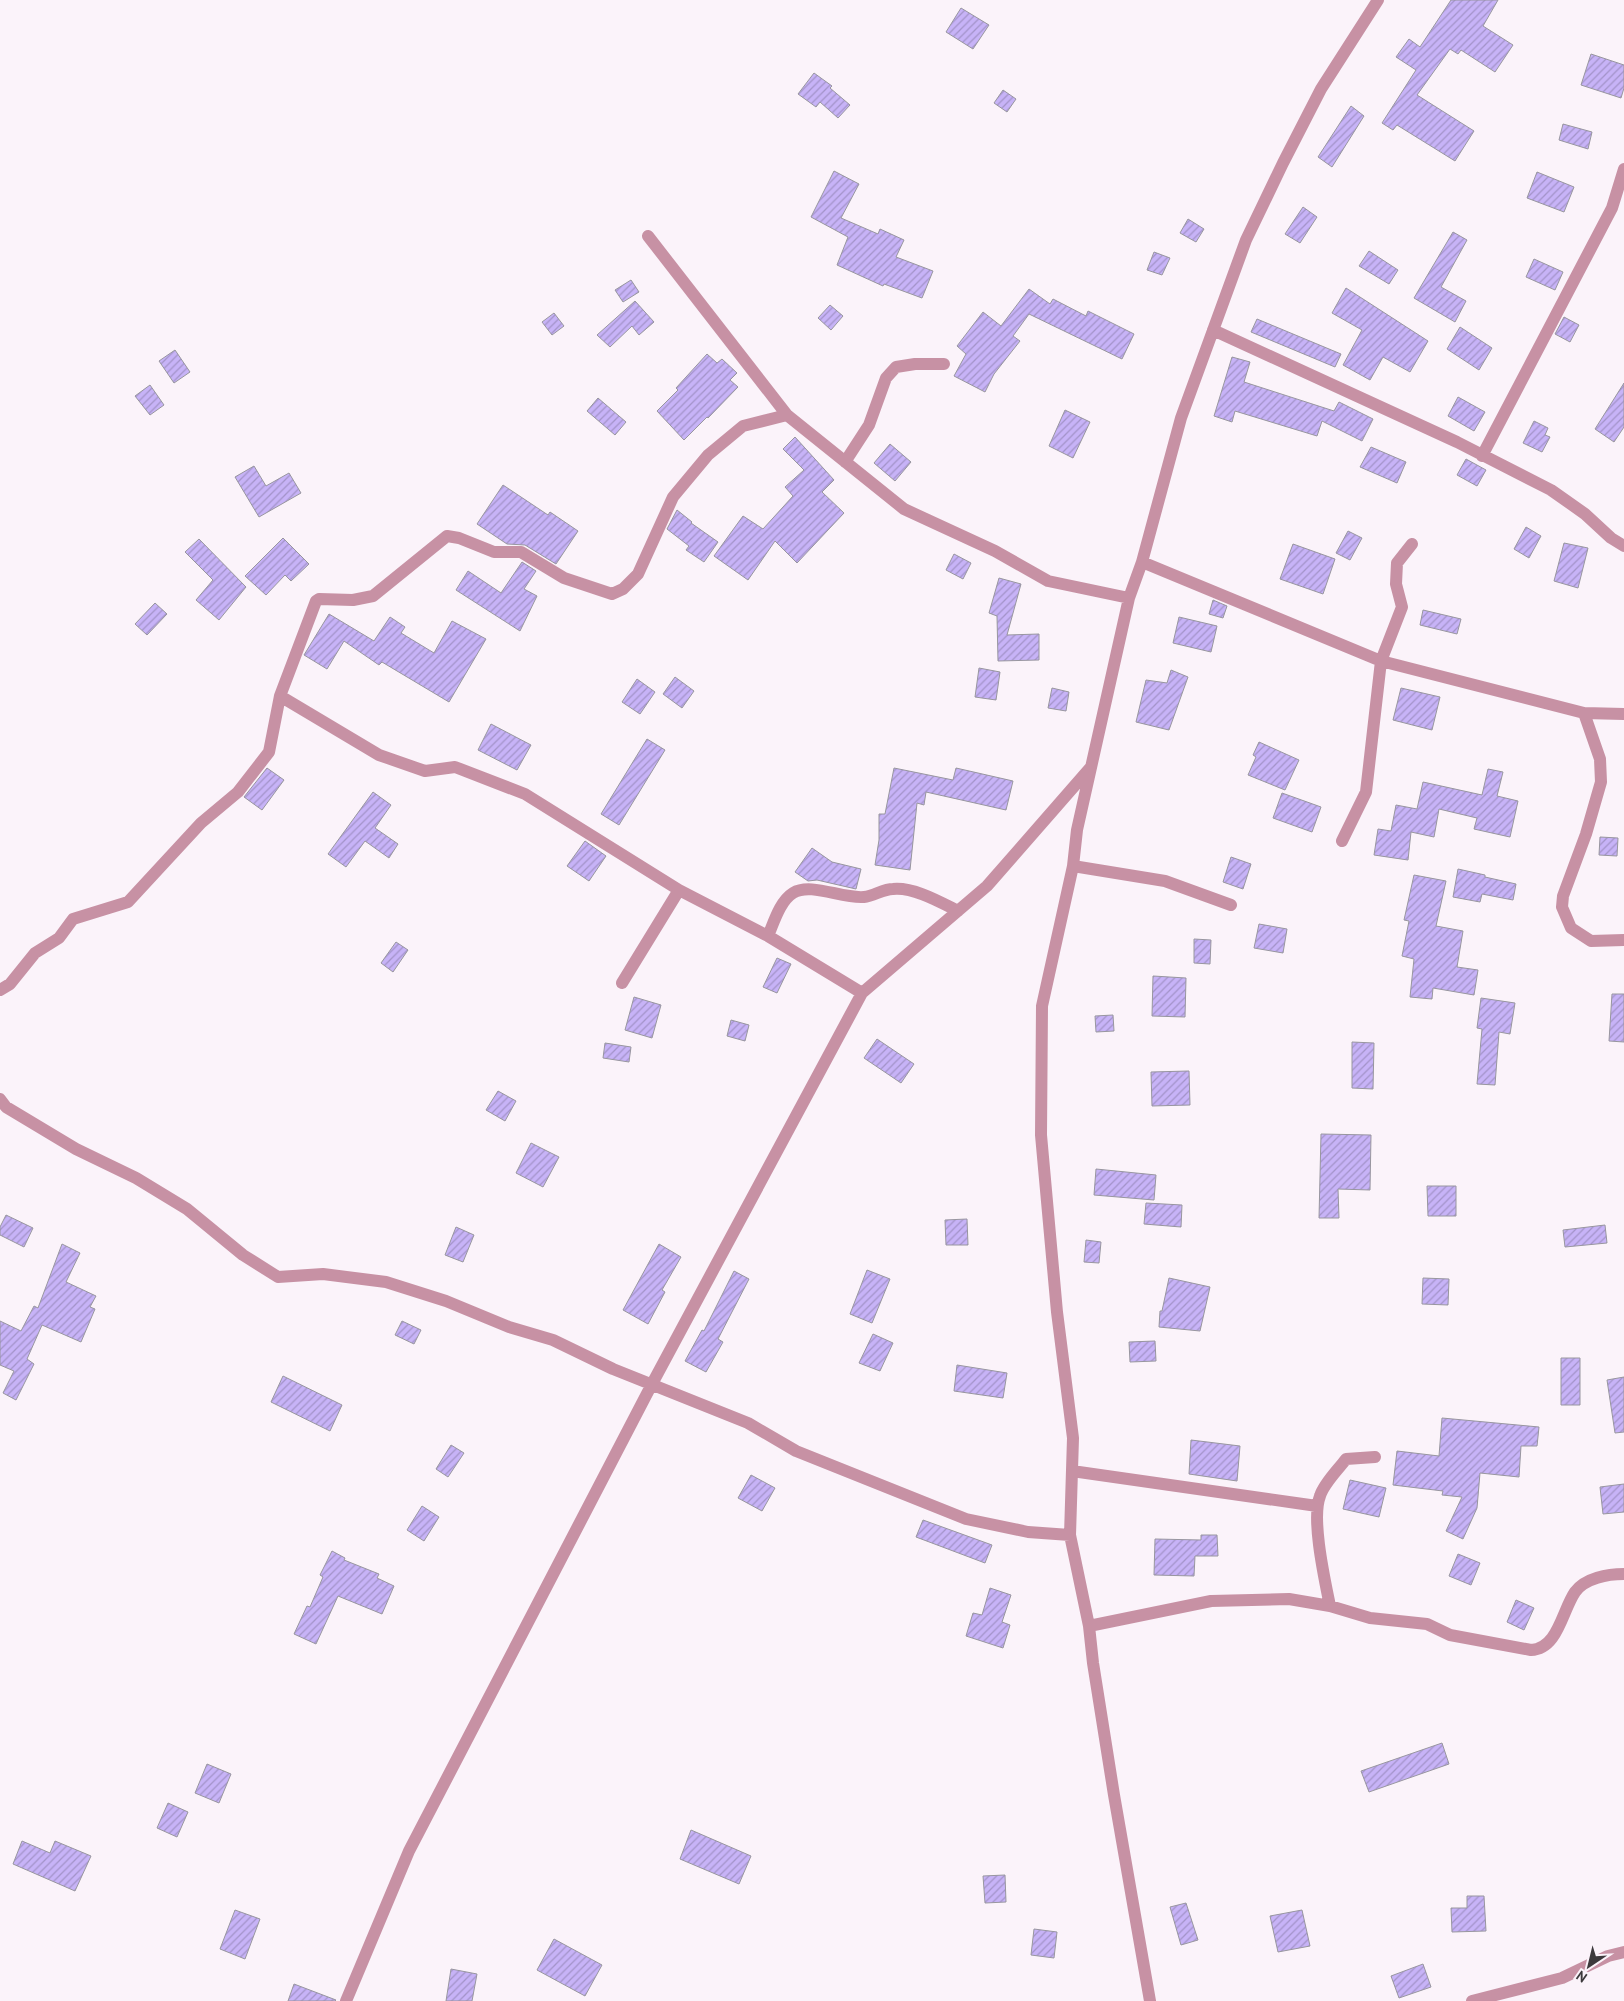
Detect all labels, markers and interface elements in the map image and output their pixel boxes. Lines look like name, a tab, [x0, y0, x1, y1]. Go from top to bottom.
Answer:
north arrow	[1564, 1941, 1614, 1991]
text: N	[1573, 1967, 1590, 1987]

